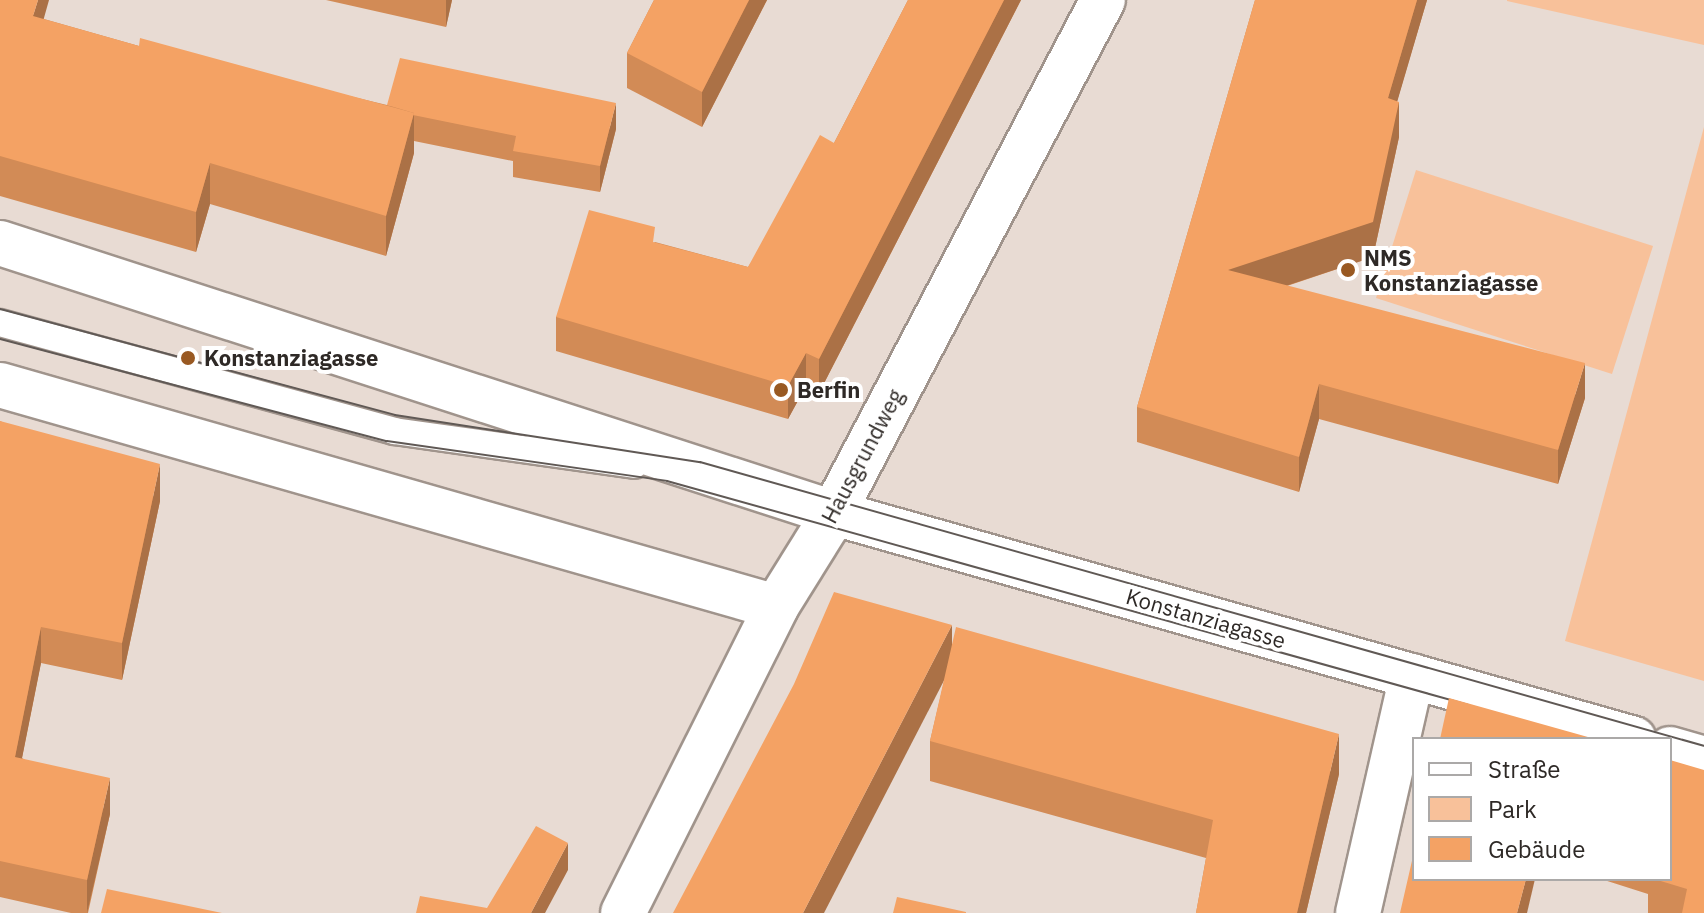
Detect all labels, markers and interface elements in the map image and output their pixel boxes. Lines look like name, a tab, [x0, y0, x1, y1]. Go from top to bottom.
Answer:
place label: NMS Konstanziagasse	[1364, 244, 1538, 296]
marker: NMS Konstanziagasse	[1339, 261, 1357, 279]
place label: Konstanziagasse	[204, 345, 378, 371]
marker: Konstanziagasse	[179, 349, 197, 367]
place label: Berfin	[797, 377, 860, 403]
marker: Berfin	[772, 381, 790, 399]
street label: Hausgrundweg	[816, 384, 908, 528]
street label: Konstanziagasse	[1123, 583, 1289, 653]
legend	[1412, 737, 1672, 881]
text: Straße	[1488, 753, 1560, 785]
text: Park	[1488, 793, 1537, 825]
text: Gebäude	[1488, 833, 1585, 865]

